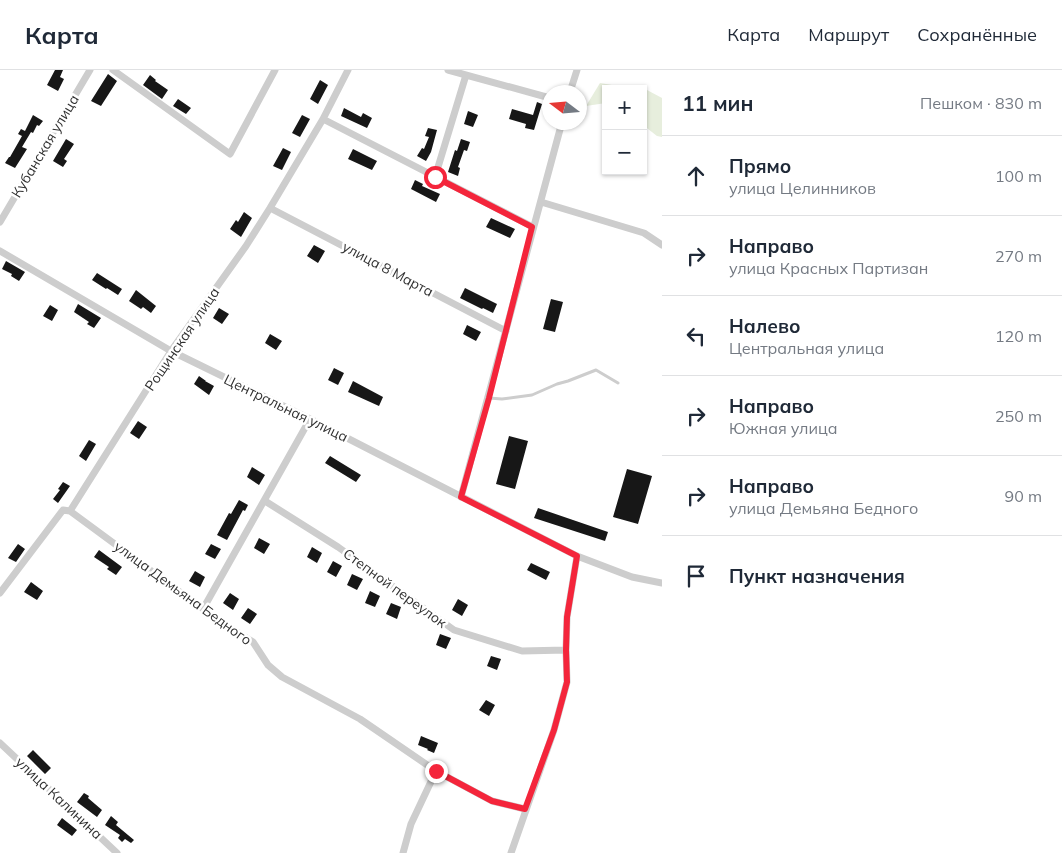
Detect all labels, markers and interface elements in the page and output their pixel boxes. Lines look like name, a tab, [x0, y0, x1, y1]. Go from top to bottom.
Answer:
text: Карта	[25, 20, 99, 50]
text: Карта	[727, 23, 780, 46]
text: Маршрут	[808, 23, 889, 46]
text: Сохранённые	[917, 23, 1037, 46]
north arrow	[542, 85, 587, 130]
map controls	[602, 85, 647, 175]
button: +	[602, 85, 647, 130]
text: 11 мин	[682, 90, 754, 116]
street label: Кубанская улица	[7, 91, 83, 201]
text: Пешком · 830 m	[920, 93, 1042, 113]
button: −	[602, 130, 647, 175]
text: Прямо	[729, 154, 791, 178]
icon: ahead	[682, 162, 710, 190]
route start	[424, 166, 447, 189]
text: 100 m	[995, 166, 1042, 186]
text: улица Целинников	[729, 178, 876, 198]
text: Направо	[729, 234, 814, 258]
street label: улица 8 Марта	[339, 237, 437, 301]
icon: right	[682, 242, 710, 270]
text: 270 m	[995, 246, 1042, 266]
text: улица Красных Партизан	[729, 258, 928, 278]
street label: Рощинская улица	[141, 284, 223, 394]
text: Налево	[729, 314, 801, 338]
icon: left	[682, 322, 710, 350]
text: 120 m	[995, 326, 1042, 346]
text: Центральная улица	[729, 338, 884, 358]
street label: Центральная улица	[221, 370, 351, 446]
text: Направо	[729, 394, 814, 418]
icon: right	[682, 402, 710, 430]
text: 250 m	[995, 406, 1042, 426]
text: Южная улица	[729, 418, 838, 438]
text: Направо	[729, 474, 814, 498]
icon: right	[682, 482, 710, 510]
text: 90 m	[1005, 486, 1042, 506]
text: улица Демьяна Бедного	[729, 498, 918, 518]
street label: улица Демьяна Бедного	[111, 537, 255, 649]
street label: Степной переулок	[340, 544, 451, 632]
icon: arrive	[682, 562, 710, 590]
text: Пункт назначения	[729, 564, 905, 588]
street label: улица Калинина	[12, 753, 106, 843]
route end	[425, 760, 448, 783]

